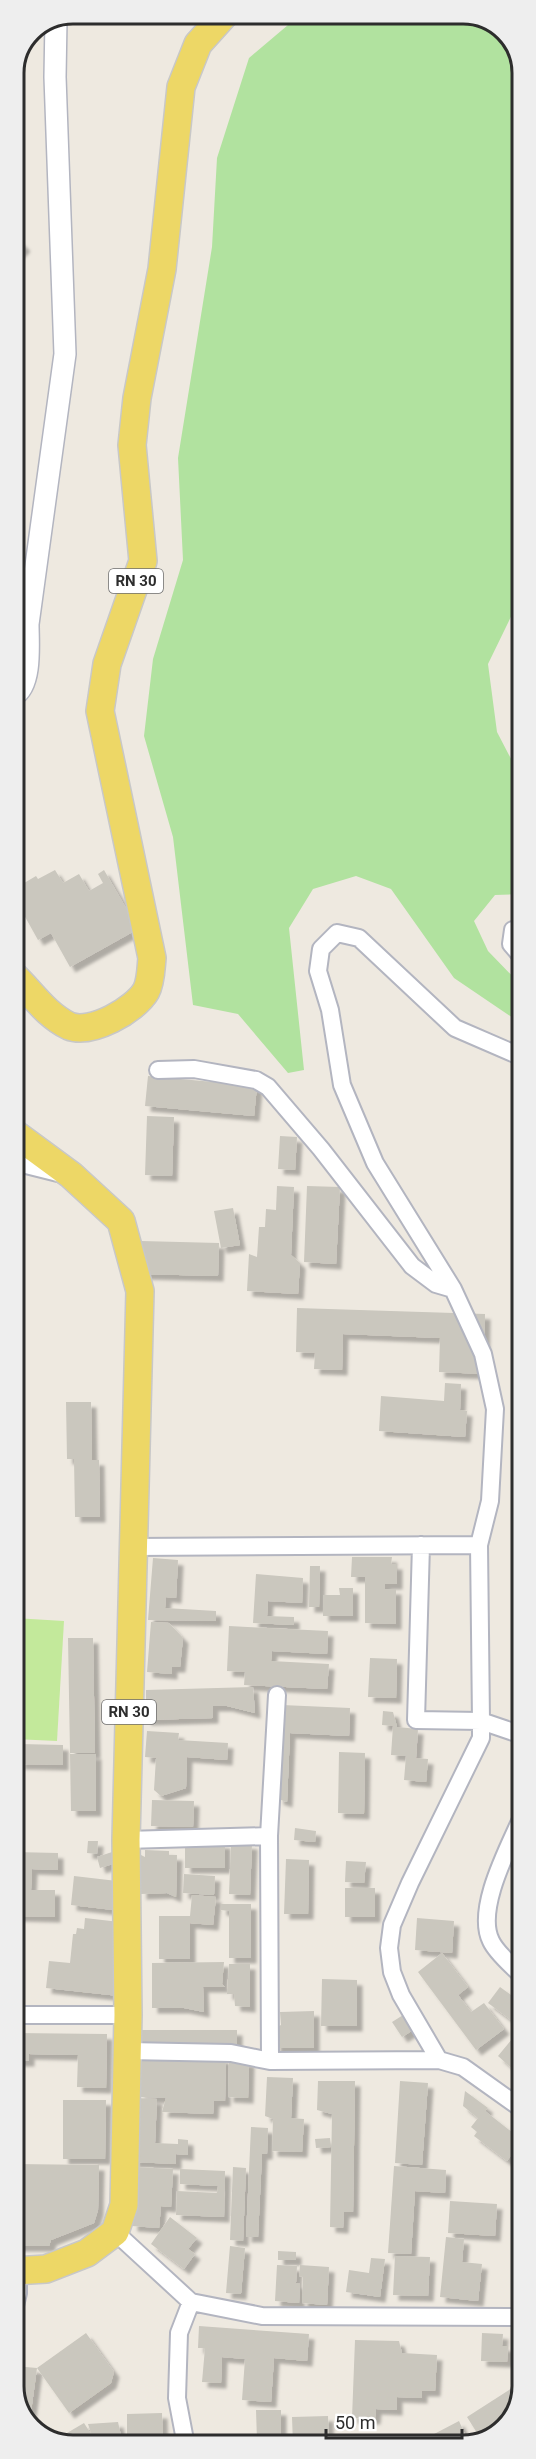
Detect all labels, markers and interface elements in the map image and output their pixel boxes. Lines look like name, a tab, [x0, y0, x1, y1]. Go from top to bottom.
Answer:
road number: RN 30	[109, 569, 163, 593]
road number: RN 30	[102, 1700, 156, 1724]
scale bar	[326, 2402, 462, 2440]
text: 50 m	[335, 2412, 375, 2433]

